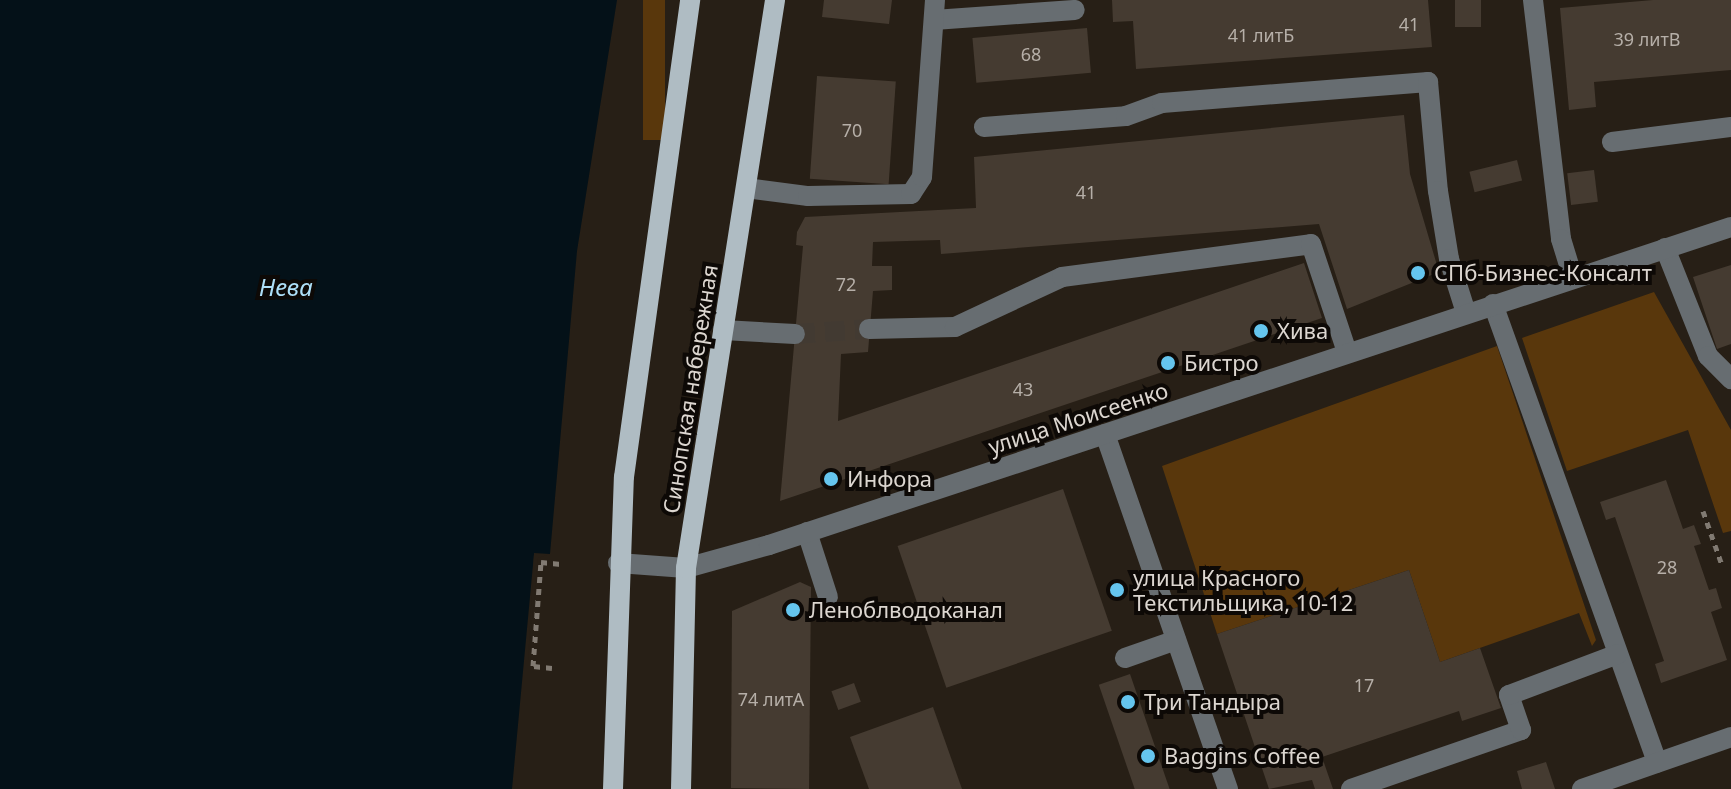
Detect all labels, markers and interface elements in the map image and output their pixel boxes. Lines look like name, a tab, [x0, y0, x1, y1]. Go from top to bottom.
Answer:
house number: 41	[1399, 13, 1419, 35]
house number: 41 литБ	[1228, 24, 1294, 46]
house number: 39 литВ	[1613, 28, 1681, 50]
house number: 68	[1021, 43, 1041, 65]
house number: 70	[842, 119, 862, 141]
house number: 41	[1076, 181, 1096, 203]
place label: СПб-Бизнес-Консалт	[1434, 260, 1652, 286]
street label: Синопская набережная	[657, 263, 723, 515]
marker: СПб-Бизнес-Консалт	[1409, 264, 1427, 282]
water label: Нева	[259, 273, 313, 301]
house number: 72	[836, 273, 856, 295]
place label: Хива	[1277, 318, 1328, 344]
marker: Хива	[1252, 322, 1270, 340]
place label: Бистро	[1184, 350, 1259, 376]
marker: Бистро	[1159, 354, 1177, 372]
street label: улица Моисеенко	[985, 376, 1171, 460]
house number: 43	[1013, 378, 1033, 400]
place label: Инфора	[847, 466, 932, 492]
marker: Инфора	[822, 470, 840, 488]
house number: 28	[1657, 556, 1677, 578]
place label: улица Красного Текстильщика, 10-12	[1133, 564, 1353, 616]
marker: улица Красного Текстильщика, 10-12	[1108, 581, 1126, 599]
place label: Леноблводоканал	[809, 597, 1003, 623]
marker: Леноблводоканал	[784, 601, 802, 619]
house number: 17	[1354, 674, 1374, 696]
house number: 74 литА	[738, 688, 804, 710]
place label: Три Тандыра	[1144, 689, 1281, 715]
marker: Три Тандыра	[1119, 693, 1137, 711]
place label: Baggins Coffee	[1164, 743, 1320, 769]
marker: Baggins Coffee	[1139, 747, 1157, 765]

